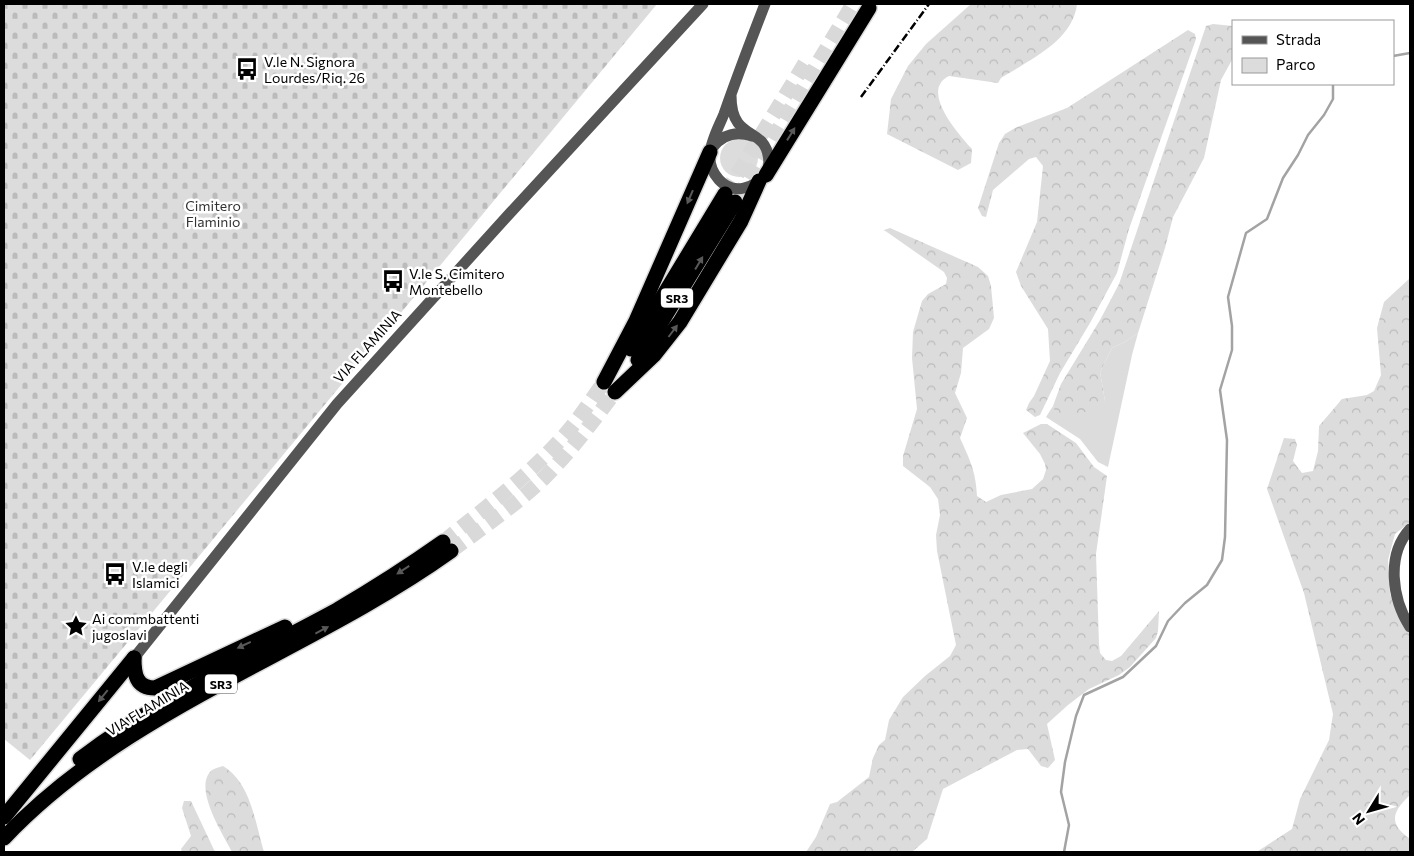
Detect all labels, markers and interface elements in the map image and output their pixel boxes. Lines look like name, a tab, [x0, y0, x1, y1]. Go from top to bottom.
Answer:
legend	[1232, 20, 1394, 85]
text: Strada	[1276, 30, 1321, 48]
place label: V.le N. Signora Lourdes/Riq. 26	[264, 53, 365, 86]
text: Parco	[1276, 55, 1315, 73]
bus stop icon: V.le N. Signora Lourdes/Riq. 26	[234, 56, 260, 82]
one-way arrow	[787, 127, 796, 140]
one-way arrow	[686, 190, 694, 204]
park label: Cimitero Flaminio	[185, 197, 241, 230]
one-way arrow	[694, 256, 703, 269]
place label: V.le S. Cimitero Montebello	[409, 265, 505, 298]
bus stop icon: V.le S. Cimitero Montebello	[380, 268, 406, 294]
road number: SR3	[661, 288, 693, 308]
street label: VIA FLAMINIA	[330, 305, 405, 386]
one-way arrow	[668, 324, 678, 338]
place label: V.le degli Islamici	[132, 558, 188, 591]
bus stop icon: V.le degli Islamici	[102, 561, 128, 587]
one-way arrow	[396, 565, 409, 575]
place label: Ai commbattenti jugoslavi	[92, 610, 199, 643]
place icon: Ai commbattenti jugoslavi	[63, 613, 89, 639]
one-way arrow	[315, 626, 328, 635]
one-way arrow	[237, 642, 251, 650]
road number: SR3	[205, 674, 237, 694]
street label: VIA FLAMINIA	[103, 677, 192, 739]
one-way arrow	[98, 689, 109, 702]
north arrow	[1344, 786, 1394, 836]
text: N	[1348, 810, 1368, 828]

